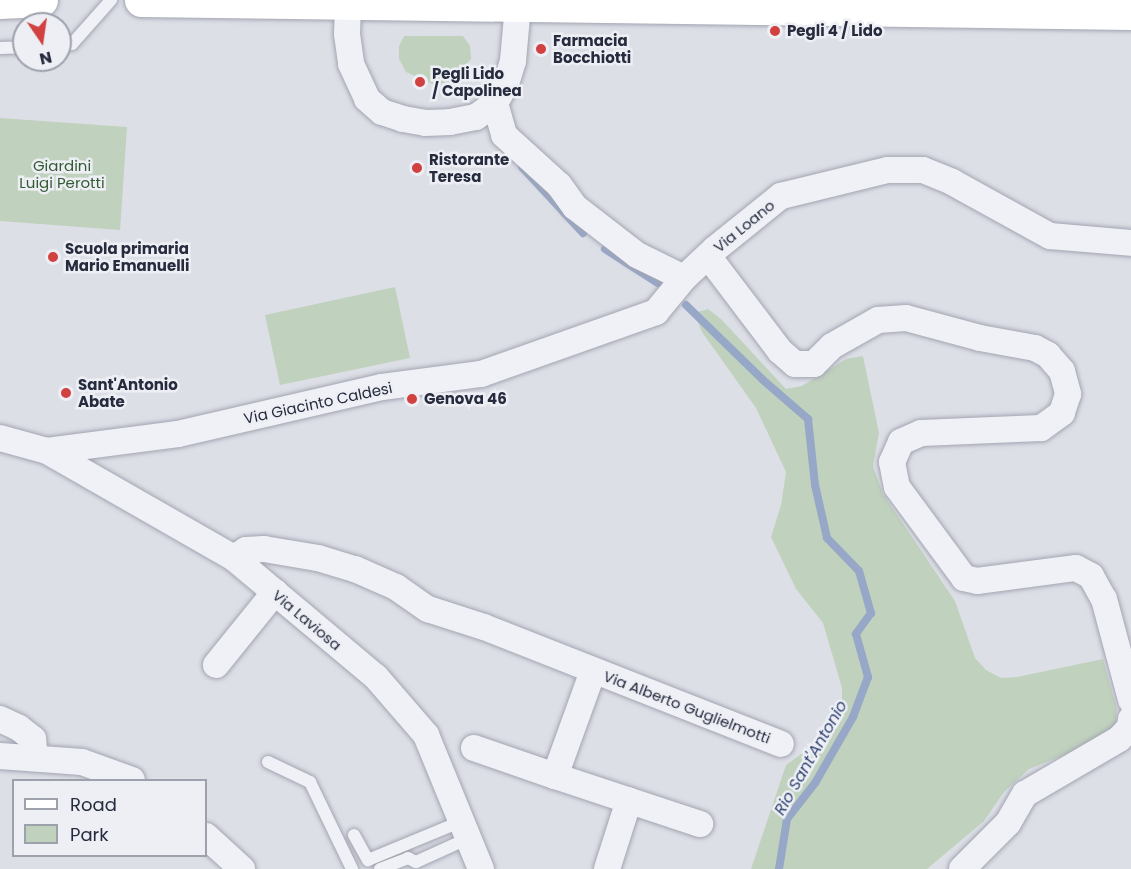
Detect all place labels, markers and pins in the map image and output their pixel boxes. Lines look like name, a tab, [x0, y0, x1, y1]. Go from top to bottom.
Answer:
place label: Pegli 4 / Lido	[787, 22, 882, 40]
marker: Pegli 4 / Lido	[768, 24, 782, 38]
place label: Farmacia Bocchiotti	[553, 31, 631, 66]
marker: Farmacia Bocchiotti	[534, 42, 548, 56]
place label: Pegli Lido / Capolinea	[432, 64, 522, 99]
marker: Pegli Lido / Capolinea	[413, 75, 427, 89]
place label: Ristorante Teresa	[429, 150, 509, 185]
marker: Ristorante Teresa	[410, 161, 424, 175]
place label: Scuola primaria Mario Emanuelli	[65, 239, 189, 274]
marker: Scuola primaria Mario Emanuelli	[46, 250, 60, 264]
place label: Sant'Antonio Abate	[78, 375, 178, 410]
marker: Sant'Antonio Abate	[59, 386, 73, 400]
place label: Genova 46	[424, 390, 507, 408]
marker: Genova 46	[405, 392, 419, 406]

